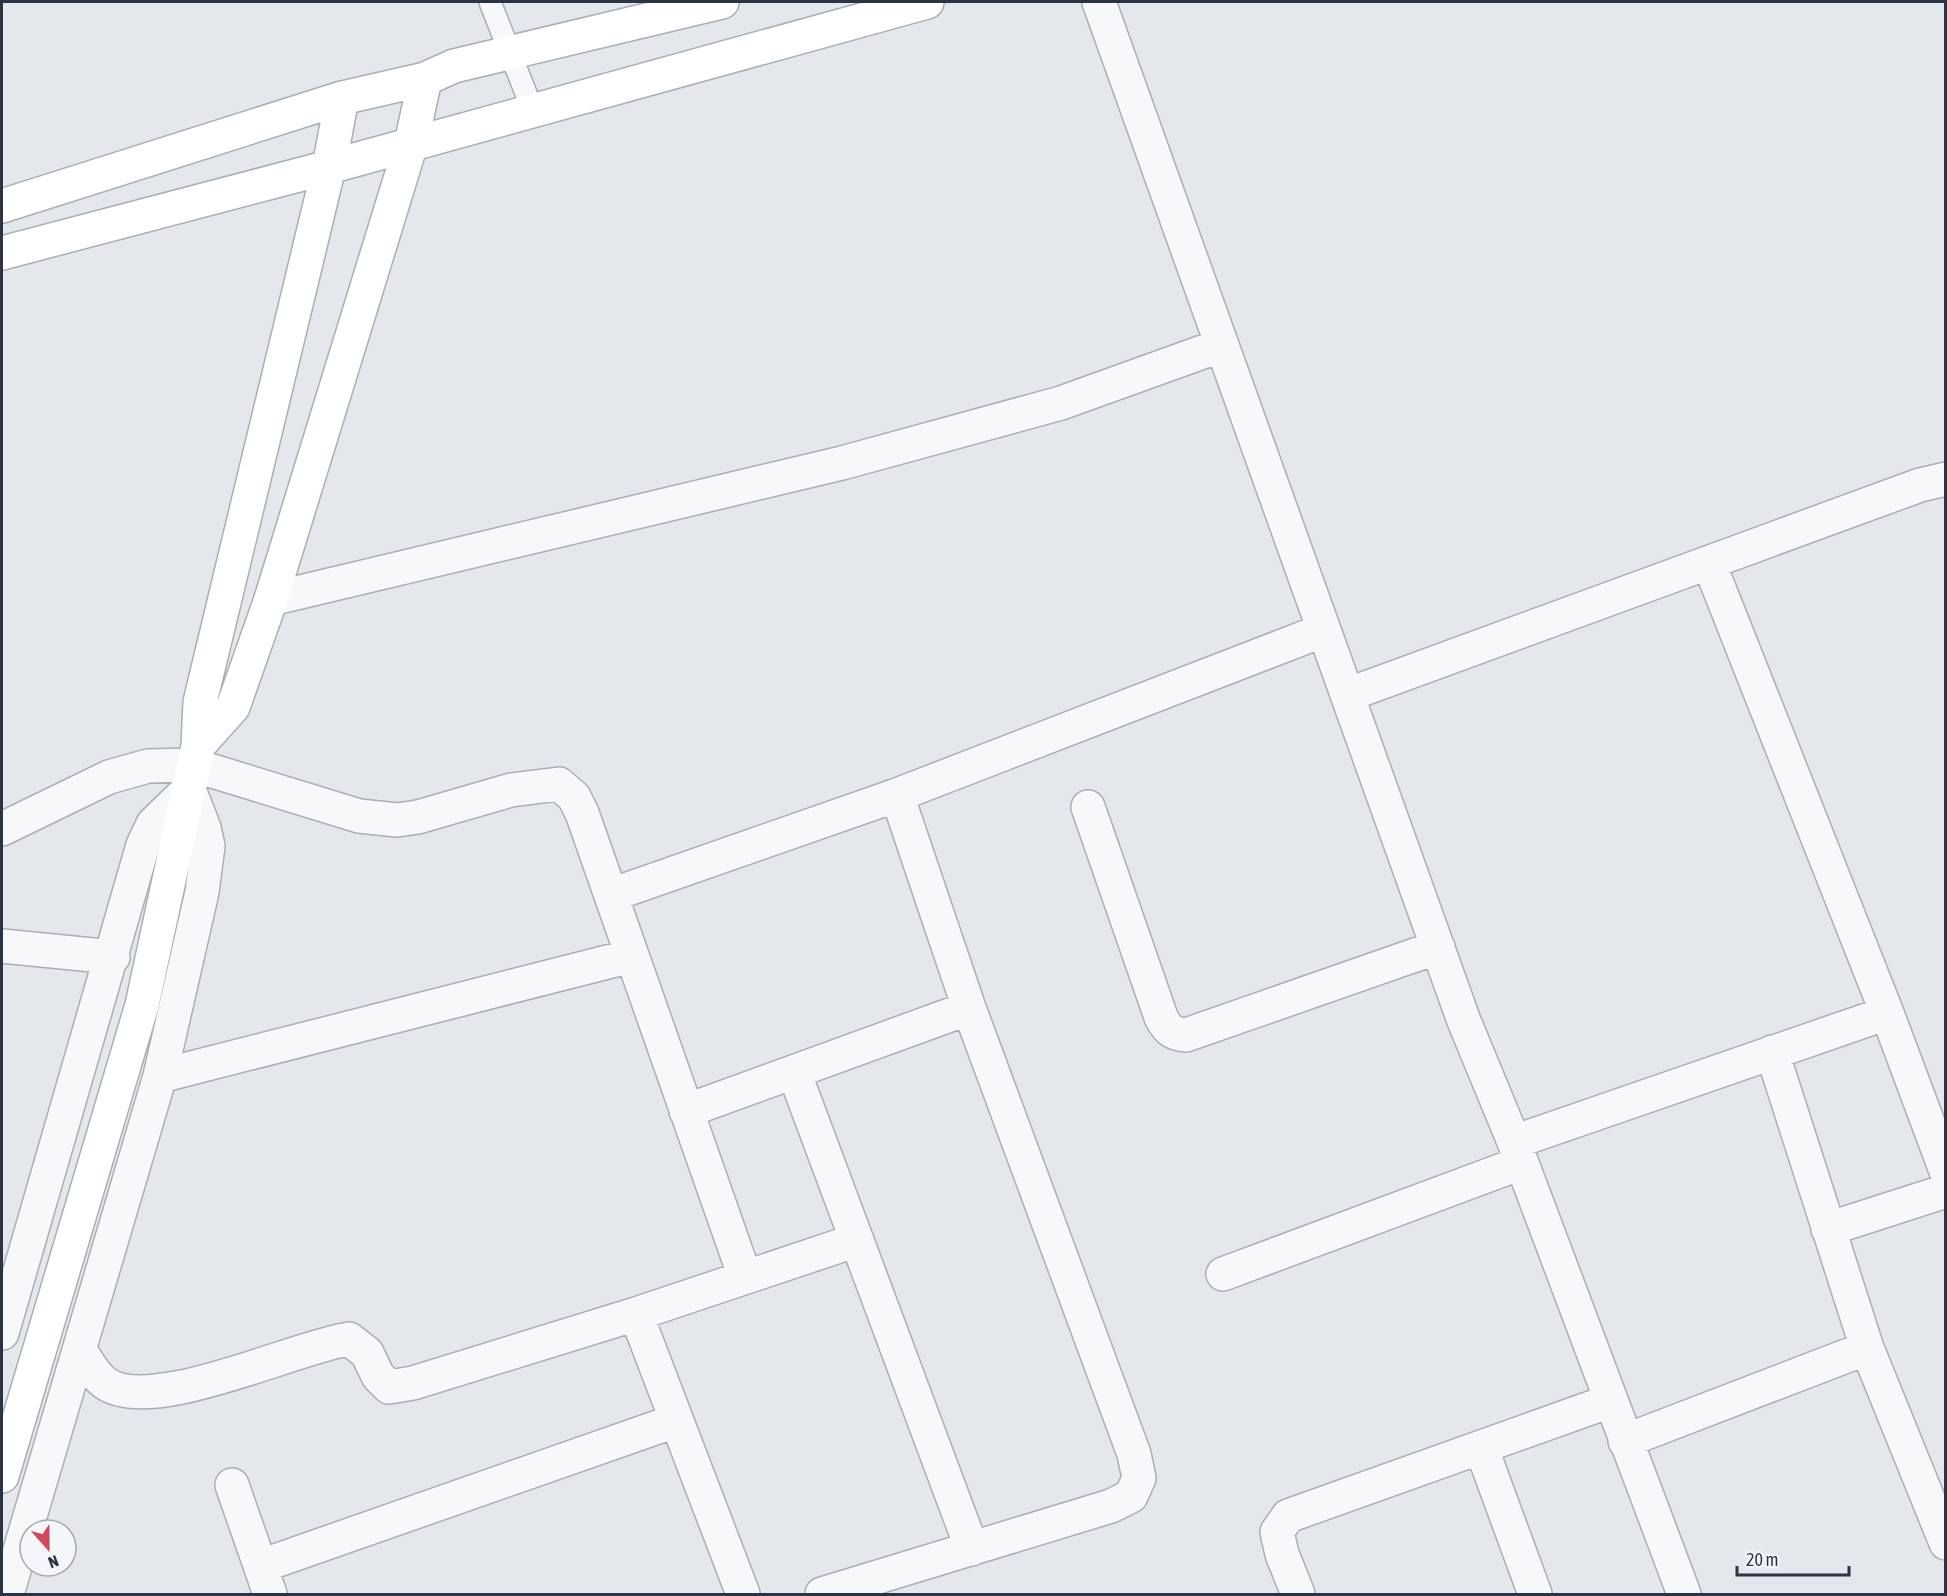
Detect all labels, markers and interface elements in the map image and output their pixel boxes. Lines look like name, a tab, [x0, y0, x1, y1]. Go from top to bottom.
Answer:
north arrow	[18, 1518, 78, 1578]
scale bar	[1737, 1539, 1850, 1577]
text: 20 m	[1746, 1549, 1778, 1570]
text: N	[46, 1552, 61, 1572]

